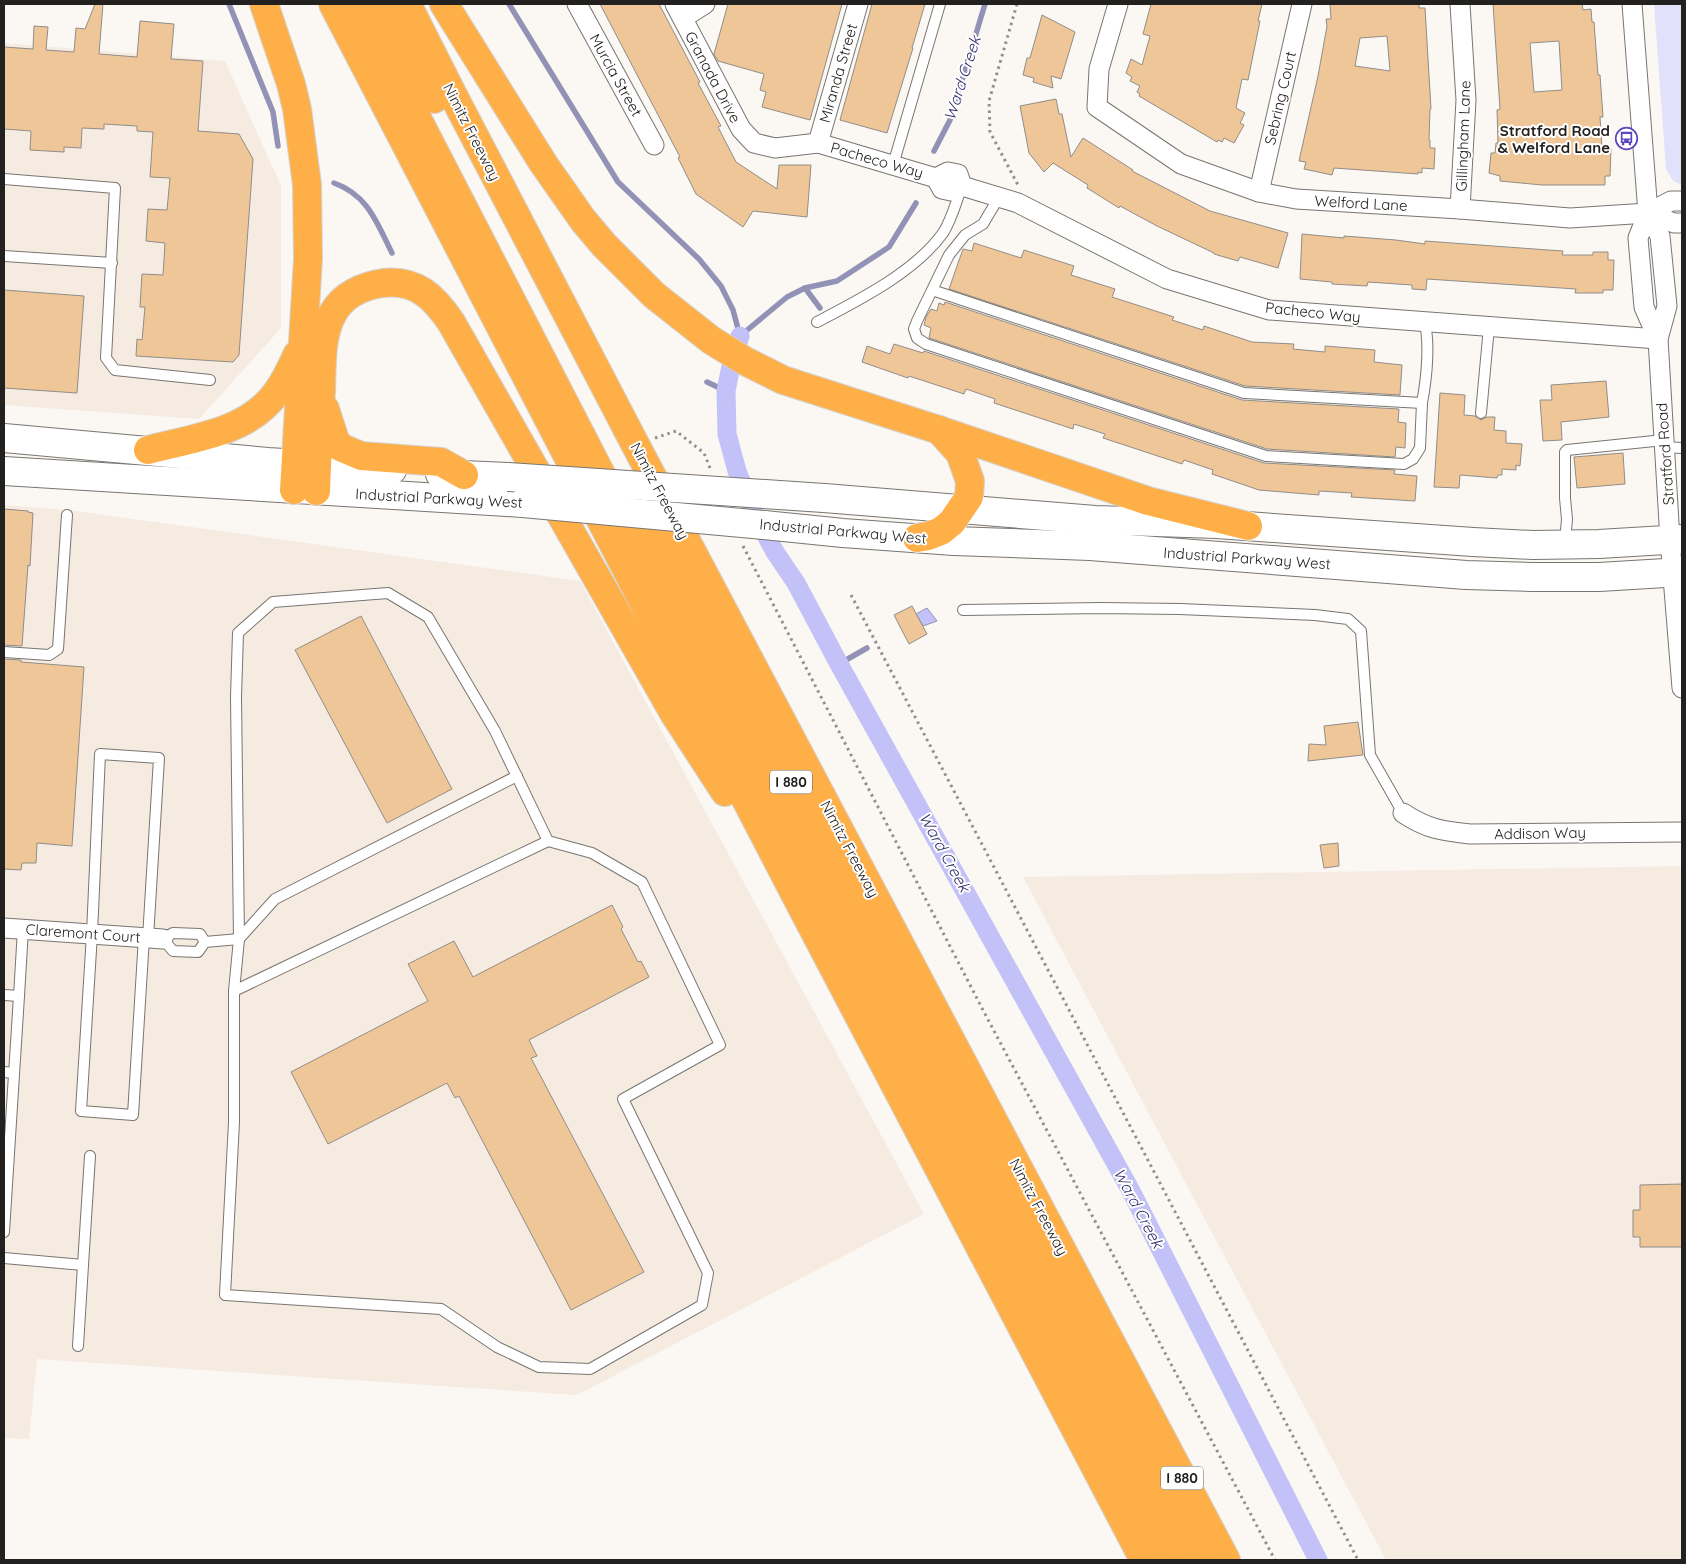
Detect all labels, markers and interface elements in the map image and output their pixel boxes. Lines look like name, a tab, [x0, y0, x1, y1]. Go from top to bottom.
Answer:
street label: Miranda Street	[815, 21, 861, 125]
street label: Granada Drive	[681, 28, 745, 126]
street label: Murcia Street	[585, 30, 647, 120]
water label: Ward Creek	[939, 32, 986, 123]
street label: Sebring Court	[1260, 49, 1300, 147]
street label: Nimitz Freeway	[439, 80, 505, 184]
street label: Gillingham Lane	[1452, 80, 1474, 192]
place label: Stratford Road & Welford Lane	[1497, 121, 1610, 157]
bus stop icon: Stratford Road & Welford Lane	[1614, 127, 1638, 151]
street label: Pacheco Way	[828, 138, 926, 182]
street label: Welford Lane	[1314, 191, 1408, 215]
street label: Pacheco Way	[1264, 298, 1362, 326]
street label: Stratford Road	[1652, 402, 1678, 506]
street label: Nimitz Freeway	[626, 439, 694, 543]
street label: Industrial Parkway West	[355, 484, 523, 512]
street label: Industrial Parkway West	[759, 514, 927, 548]
street label: Industrial Parkway West	[1163, 543, 1331, 573]
road number: I 880	[770, 770, 812, 794]
street label: Nimitz Freeway	[816, 797, 884, 901]
water label: Ward Creek	[915, 809, 976, 896]
street label: Addison Way	[1494, 823, 1586, 843]
street label: Claremont Court	[25, 920, 141, 946]
street label: Nimitz Freeway	[1005, 1155, 1073, 1259]
water label: Ward Creek	[1110, 1165, 1169, 1253]
road number: I 880	[1161, 1466, 1203, 1490]

